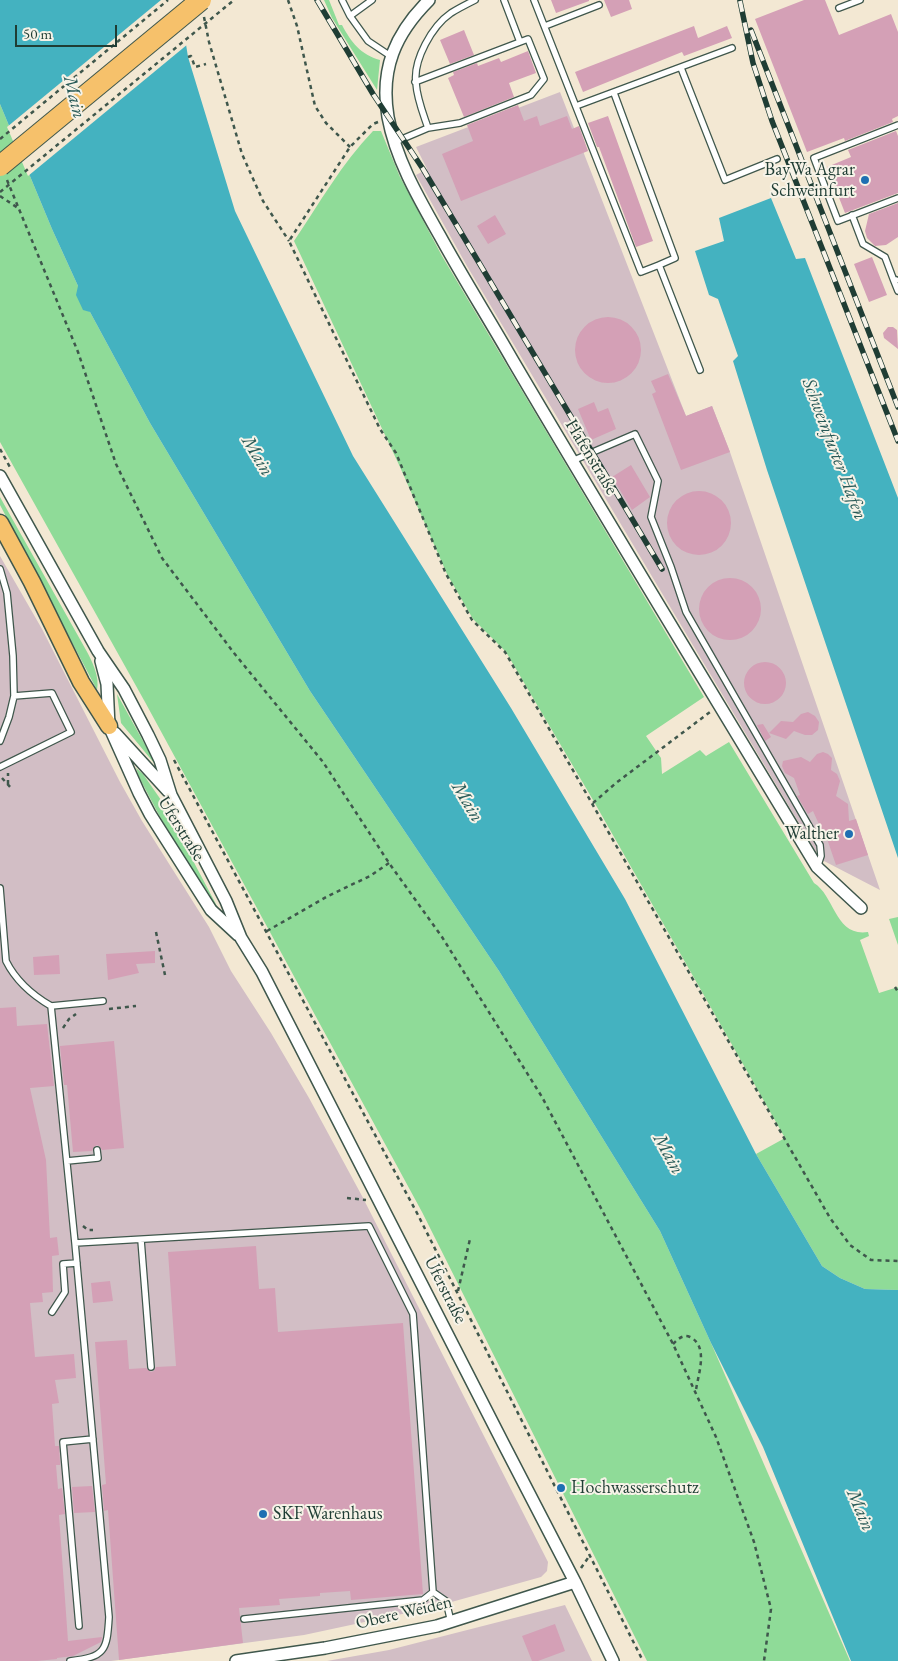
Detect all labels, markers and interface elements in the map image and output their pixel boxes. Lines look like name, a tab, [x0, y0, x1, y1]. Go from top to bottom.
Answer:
scale bar	[18, 15, 120, 47]
text: 50 m	[23, 24, 52, 43]
water label: Main	[58, 73, 90, 121]
place label: BayWa Agrar Schweinfurt	[765, 159, 855, 202]
marker: BayWa Agrar Schweinfurt	[859, 174, 871, 186]
water label: Schweinfurter Hafen	[797, 375, 871, 523]
street label: Hafenstraße	[560, 415, 622, 499]
water label: Main	[236, 432, 278, 480]
water label: Main	[446, 778, 488, 826]
street label: Uferstraße	[153, 793, 209, 865]
place label: Walther	[785, 823, 839, 845]
marker: Walther	[843, 828, 855, 840]
water label: Main	[648, 1130, 688, 1178]
street label: Uferstraße	[419, 1253, 471, 1327]
place label: Hochwasserschutz	[571, 1477, 699, 1499]
marker: Hochwasserschutz	[555, 1482, 567, 1494]
water label: Main	[841, 1486, 879, 1534]
place label: SKF Warenhaus	[273, 1503, 383, 1525]
marker: SKF Warenhaus	[257, 1508, 269, 1520]
street label: Obere Weiden	[354, 1591, 454, 1635]

